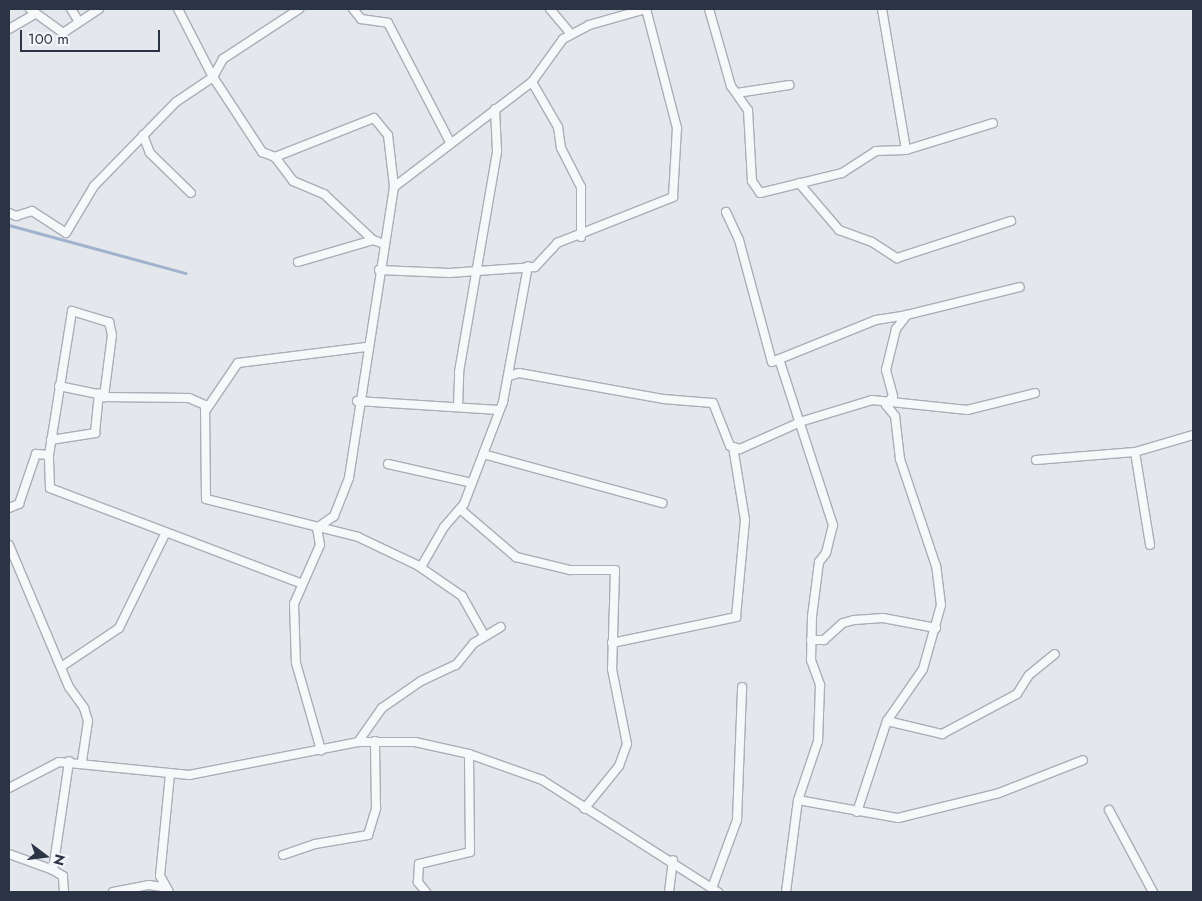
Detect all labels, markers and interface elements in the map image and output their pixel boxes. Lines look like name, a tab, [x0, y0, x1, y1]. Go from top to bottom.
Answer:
scale bar	[22, 20, 162, 52]
text: 100 m	[28, 28, 69, 50]
north arrow	[20, 831, 70, 881]
text: N	[48, 852, 71, 868]

